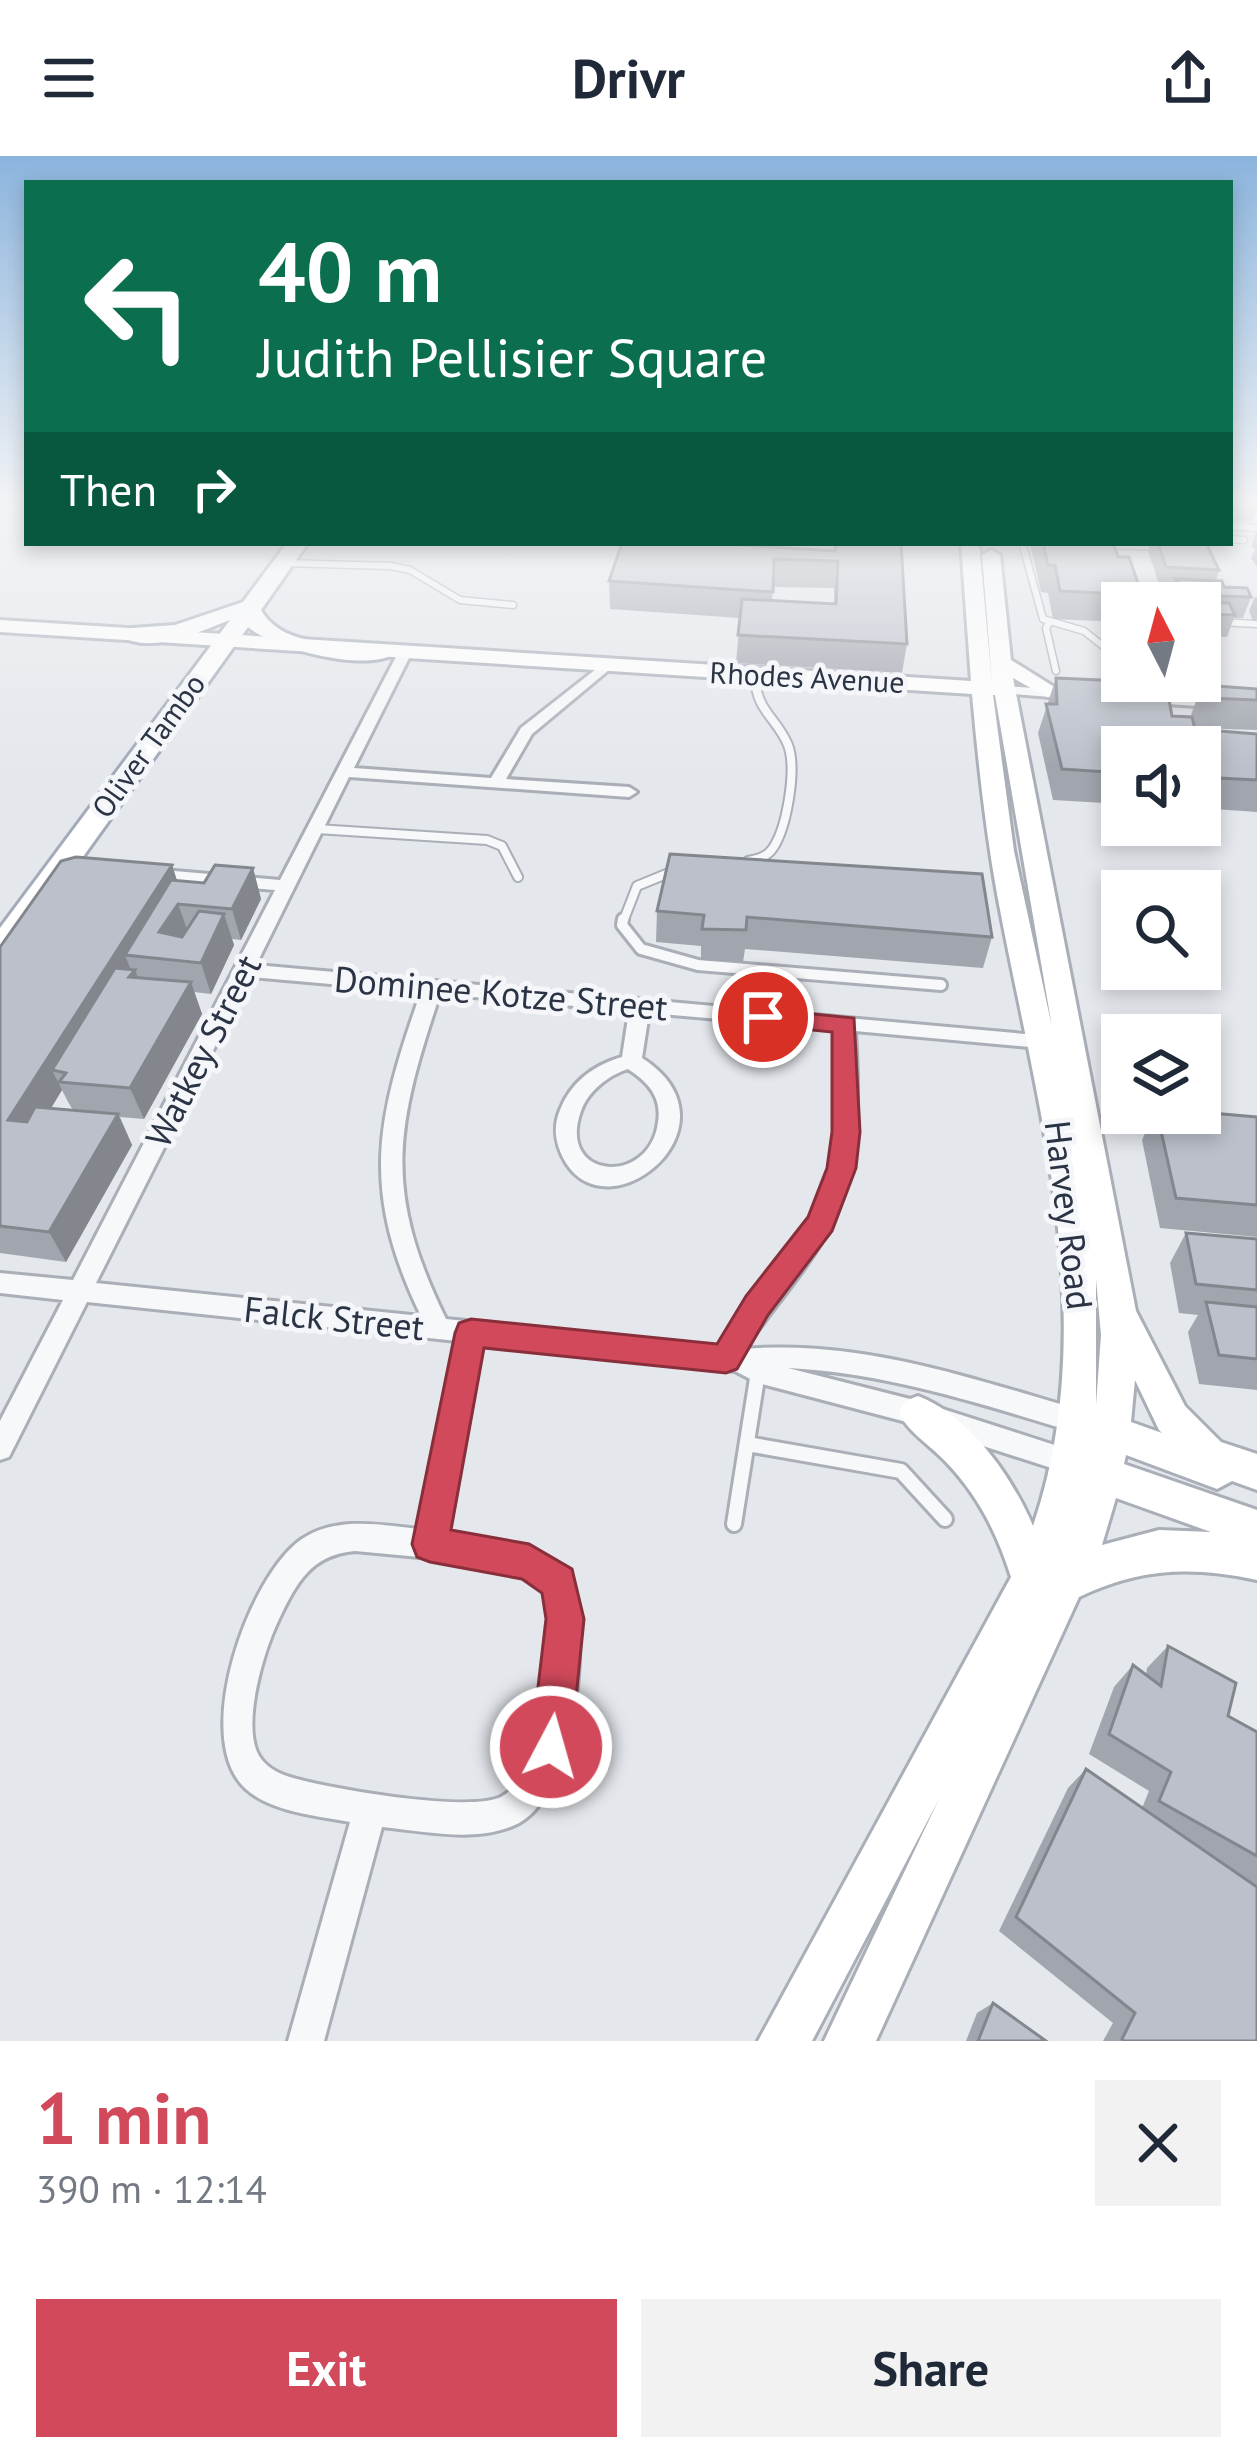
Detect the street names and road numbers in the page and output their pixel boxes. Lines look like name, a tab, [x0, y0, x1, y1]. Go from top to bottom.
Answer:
street label: Rhodes Avenue	[709, 652, 906, 701]
street label: Oliver Tambo	[82, 665, 213, 825]
street label: Watkey Street	[134, 947, 271, 1155]
street label: Dominee Kotze Street	[332, 955, 670, 1030]
street label: Harvey Road	[1035, 1118, 1104, 1312]
street label: Falck Street	[242, 1285, 426, 1350]

